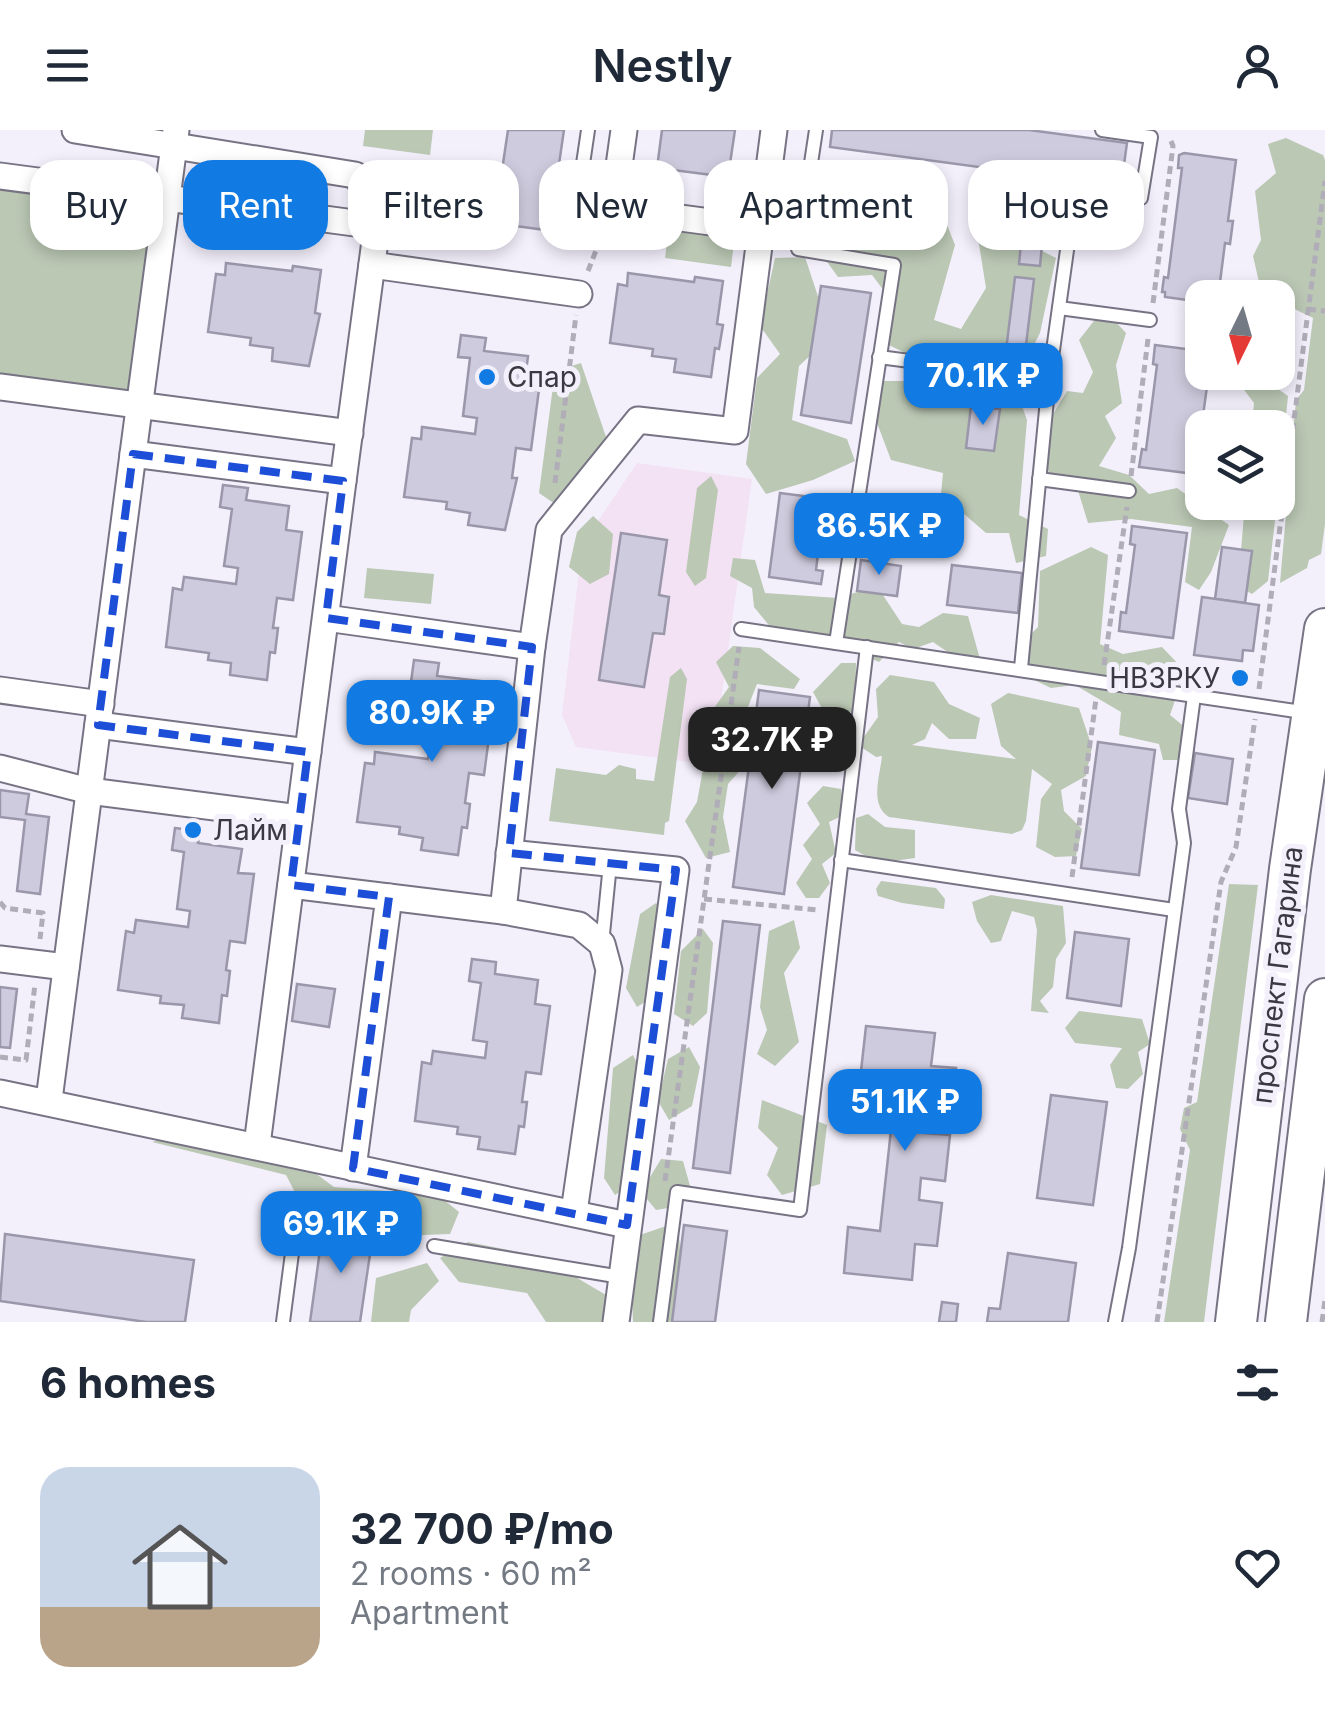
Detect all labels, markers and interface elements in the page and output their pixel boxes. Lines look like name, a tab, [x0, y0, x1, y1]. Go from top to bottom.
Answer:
icon: menu	[40, 38, 95, 93]
text: Nestly	[592, 38, 733, 93]
icon: person	[1230, 38, 1285, 93]
chip: Buy	[30, 160, 163, 250]
chip: Rent	[183, 160, 328, 250]
chip: Filters	[348, 160, 519, 250]
chip: New	[539, 160, 684, 250]
chip: Apartment	[704, 160, 948, 250]
chip: House	[968, 160, 1144, 250]
north arrow	[1185, 280, 1295, 390]
map controls	[1185, 280, 1295, 520]
pin: 70.1K ₽	[891, 343, 1075, 428]
text: 70.1K ₽	[926, 356, 1040, 395]
place label: Спар	[507, 360, 577, 394]
marker: Спар	[476, 366, 498, 388]
button: layers	[1185, 410, 1295, 520]
pin: 86.5K ₽	[787, 493, 971, 578]
text: 86.5K ₽	[816, 506, 942, 545]
place label: НВЗРКУ	[1109, 661, 1220, 695]
marker: НВЗРКУ	[1229, 667, 1251, 689]
pin: 80.9K ₽	[340, 680, 524, 765]
text: 80.9K ₽	[369, 693, 495, 732]
pin: 32.7K ₽	[680, 707, 864, 792]
text: 32.7K ₽	[710, 720, 834, 759]
place label: Лайм	[213, 813, 288, 847]
marker: Лайм	[182, 819, 204, 841]
street label: проспект Гагарина	[1244, 844, 1310, 1106]
pin: 51.1K ₽	[813, 1069, 997, 1154]
text: 51.1K ₽	[850, 1082, 960, 1121]
pin: 69.1K ₽	[249, 1191, 433, 1276]
text: 69.1K ₽	[283, 1204, 399, 1243]
icon: filters	[1230, 1355, 1285, 1410]
text: 6 homes	[40, 1357, 216, 1408]
text: 32 700 ₽/mo	[350, 1503, 614, 1554]
icon: home	[120, 1507, 240, 1627]
icon: heart	[1230, 1540, 1285, 1595]
text: 2 rooms · 60 m²	[350, 1554, 592, 1593]
text: Apartment	[350, 1593, 509, 1632]

